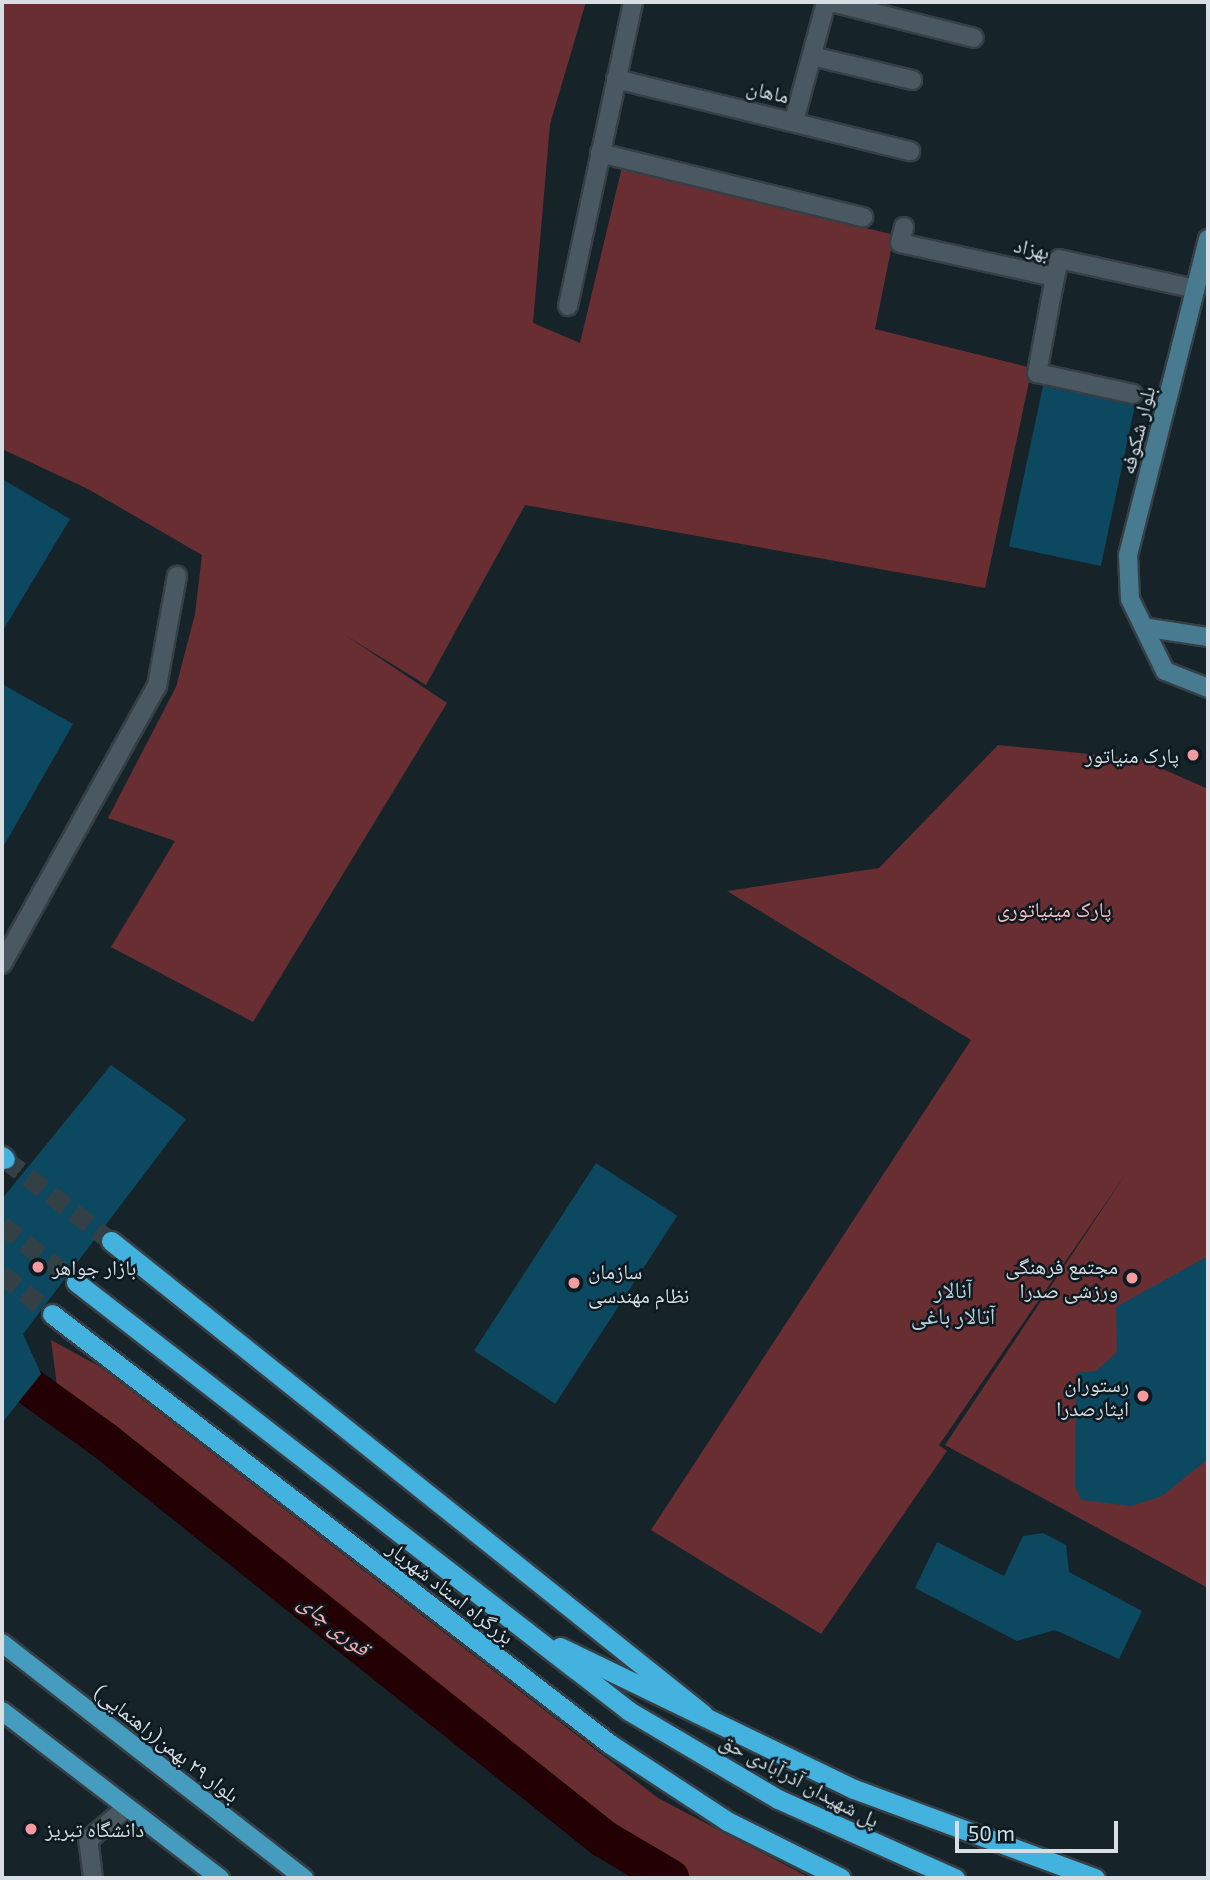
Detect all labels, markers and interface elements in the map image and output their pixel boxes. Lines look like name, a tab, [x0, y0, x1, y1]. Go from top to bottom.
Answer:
street label: ماهان	[744, 74, 792, 108]
street label: بهزاد	[1012, 232, 1052, 264]
street label: بلوار شکوفه	[1114, 383, 1160, 477]
place label: پارک منیاتور	[1085, 742, 1179, 768]
marker: پارک منیاتور	[1185, 747, 1201, 763]
park label: پارک مینیاتوری	[997, 896, 1111, 922]
place label: مجتمع فرهنگی ورزشی صدرا	[1005, 1253, 1118, 1303]
place label: بازار جواهر	[52, 1254, 136, 1280]
place label: سازمان نظام مهندسی	[588, 1258, 689, 1308]
marker: بازار جواهر	[30, 1259, 46, 1275]
marker: مجتمع فرهنگی ورزشی صدرا	[1124, 1270, 1140, 1286]
marker: سازمان نظام مهندسی	[566, 1275, 582, 1291]
district label: آنالار آتالار باغی	[911, 1275, 995, 1329]
place label: رستوران ایثارصدرا	[1056, 1371, 1129, 1421]
marker: رستوران ایثارصدرا	[1135, 1388, 1151, 1404]
street label: بزرگراه استاد شهریار	[383, 1535, 519, 1649]
water label: قوری چای	[294, 1587, 376, 1661]
street label: بلوار ٢٩ بهمن(راهنمایی)	[89, 1678, 245, 1808]
street label: پل شهیدان آذرآبادی حق	[716, 1727, 884, 1833]
scale bar	[958, 1806, 1121, 1850]
place label: دانشگاه تبریز	[45, 1816, 144, 1842]
text: 50 m	[968, 1820, 1015, 1845]
marker: دانشگاه تبریز	[23, 1821, 39, 1837]

